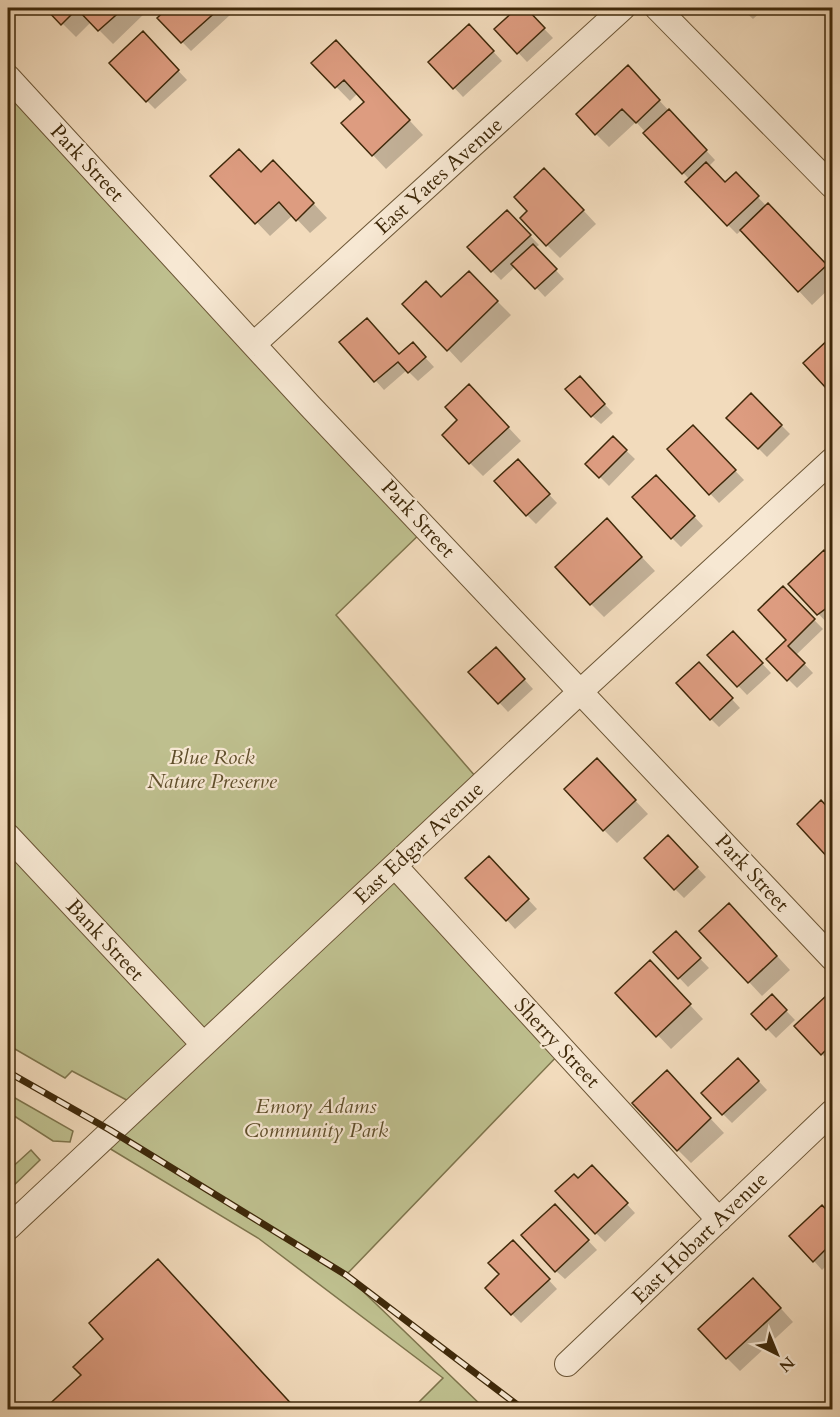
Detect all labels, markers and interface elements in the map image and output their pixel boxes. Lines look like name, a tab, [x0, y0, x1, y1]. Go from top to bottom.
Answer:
street label: East Yates Avenue	[369, 111, 509, 241]
street label: Park Street	[43, 118, 131, 208]
street label: Park Street	[374, 474, 462, 564]
park label: Blue Rock Nature Preserve	[147, 743, 278, 796]
street label: East Edgar Avenue	[348, 775, 490, 911]
street label: Park Street	[708, 828, 796, 918]
street label: Bank Street	[59, 893, 151, 988]
street label: Sherry Street	[507, 991, 607, 1095]
park label: Emory Adams Community Park	[244, 1092, 389, 1145]
street label: East Hobart Avenue	[626, 1166, 774, 1310]
north arrow	[747, 1324, 807, 1384]
text: N	[774, 1351, 799, 1377]

